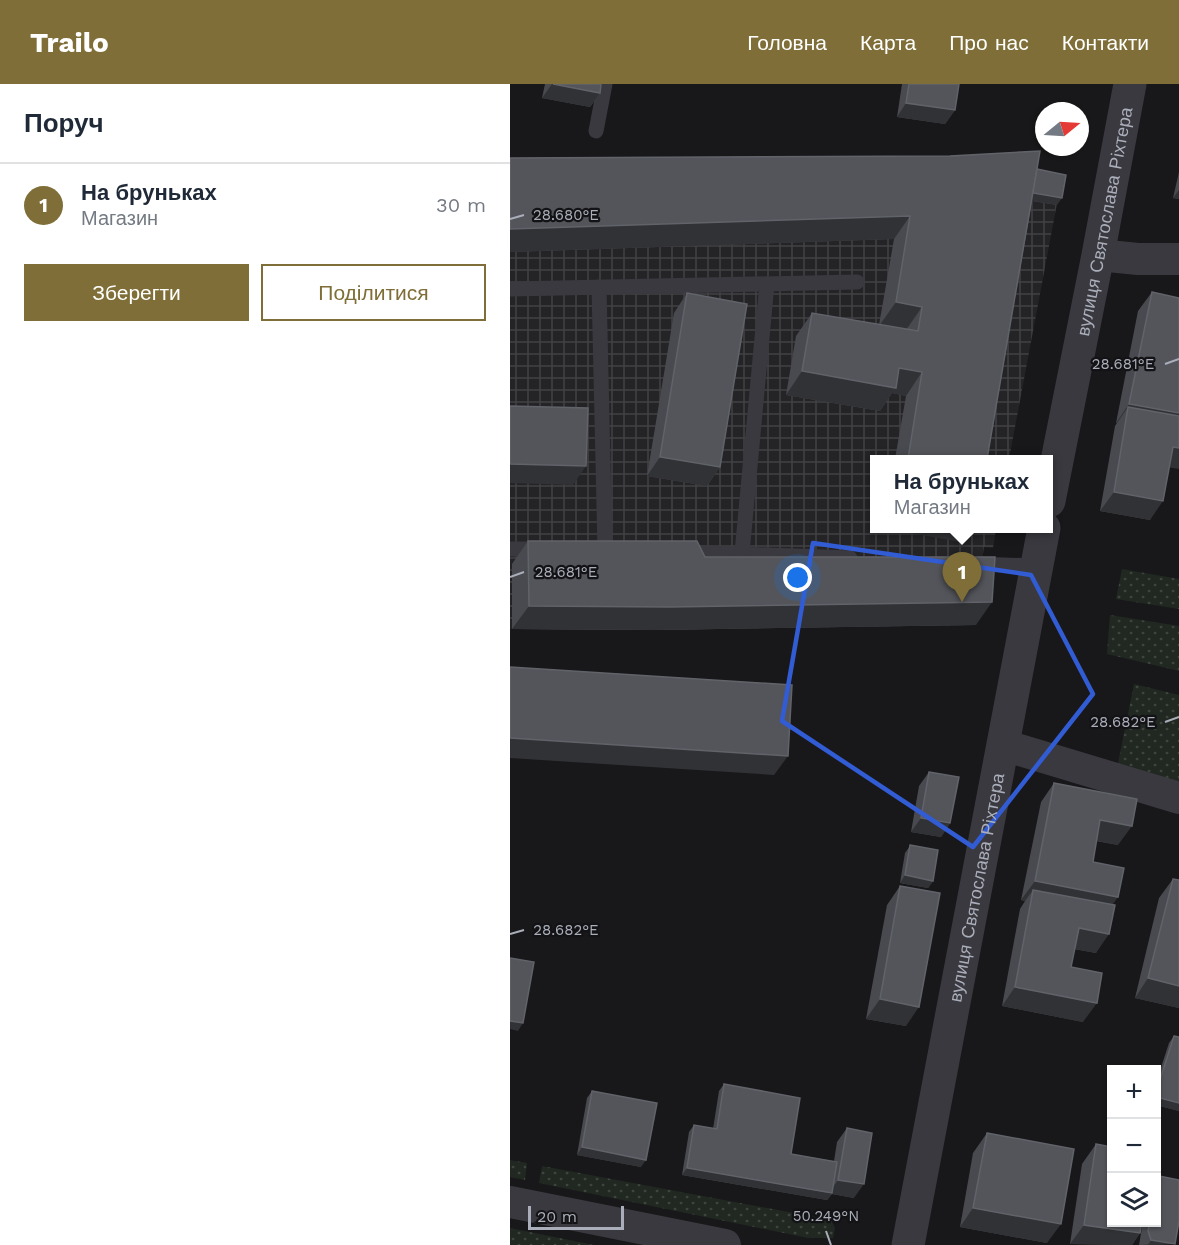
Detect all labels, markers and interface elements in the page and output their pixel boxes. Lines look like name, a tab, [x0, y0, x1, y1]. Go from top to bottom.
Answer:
text: Trailo	[30, 26, 109, 59]
text: Головна	[747, 30, 827, 55]
text: Карта	[860, 30, 916, 55]
text: Про нас	[949, 30, 1029, 55]
text: Контакти	[1062, 30, 1149, 55]
north arrow	[1035, 102, 1089, 156]
street label: вулиця Святослава Ріхтера	[1072, 104, 1136, 338]
text: Поруч	[24, 108, 104, 138]
text: На бруньках	[81, 180, 217, 205]
text: 1	[39, 193, 48, 217]
text: 30 m	[436, 193, 486, 217]
text: Магазин	[81, 206, 158, 230]
text: 28.680°E	[533, 206, 599, 224]
button: Зберегти	[24, 264, 249, 321]
button: Поділитися	[261, 264, 486, 321]
text: 28.681°E	[1092, 355, 1154, 373]
popup	[870, 455, 1053, 533]
text: На бруньках	[894, 469, 1029, 494]
text: Магазин	[894, 495, 971, 519]
pin: 1	[942, 552, 982, 602]
text: 28.681°E	[535, 563, 597, 581]
your location	[783, 563, 812, 592]
text: 28.682°E	[1090, 713, 1156, 731]
street label: вулиця Святослава Ріхтера	[944, 770, 1008, 1004]
text: 28.682°E	[533, 921, 599, 939]
map controls	[1107, 1065, 1161, 1227]
button: +	[1107, 1065, 1161, 1119]
button: −	[1107, 1119, 1161, 1173]
button: layers	[1107, 1173, 1161, 1227]
scale bar	[528, 1203, 624, 1230]
text: 20 m	[537, 1207, 577, 1226]
text: 50.249°N	[793, 1207, 859, 1225]

